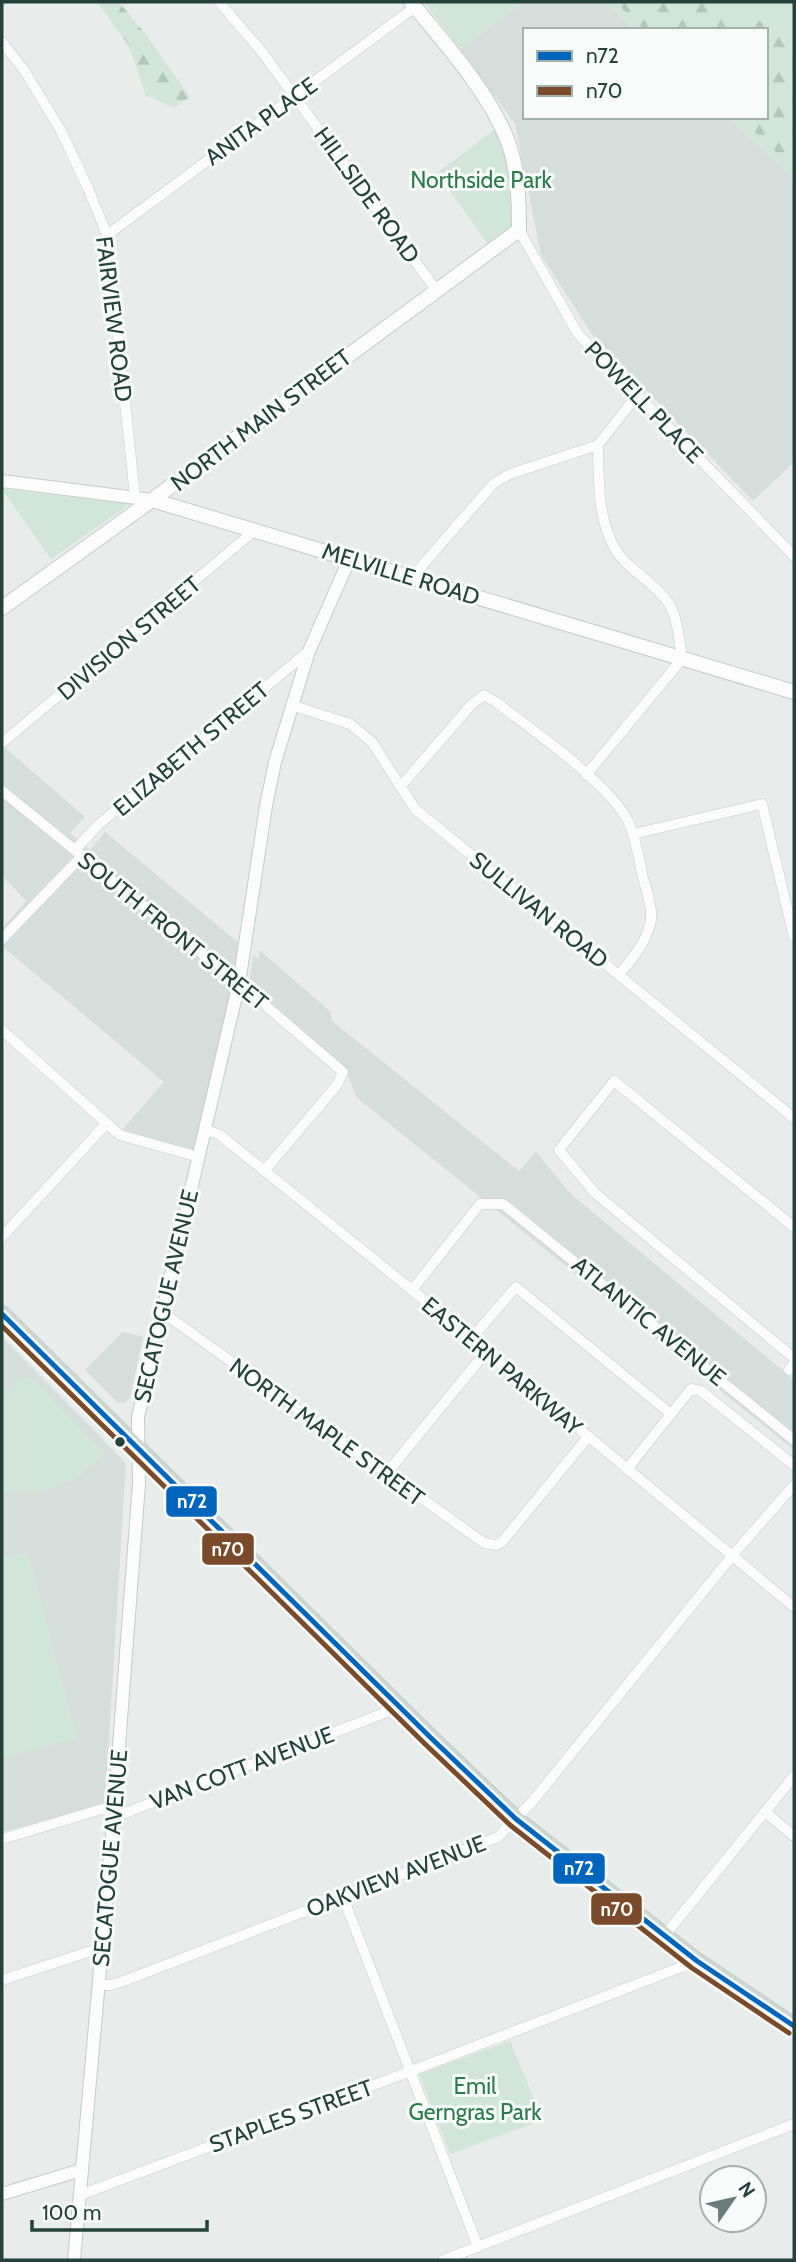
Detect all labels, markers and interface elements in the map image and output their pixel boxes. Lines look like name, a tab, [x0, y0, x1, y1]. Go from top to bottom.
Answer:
legend	[523, 28, 768, 119]
text: n72	[586, 43, 619, 68]
street label: ANITA PLACE	[199, 71, 323, 171]
text: n70	[586, 78, 622, 103]
street label: HILLSIDE ROAD	[308, 122, 426, 268]
park label: Northside Park	[410, 166, 552, 194]
street label: FAIRVIEW ROAD	[90, 235, 138, 403]
street label: POWELL PLACE	[579, 335, 709, 469]
street label: NORTH MAIN STREET	[165, 343, 357, 497]
street label: MELVILLE ROAD	[319, 537, 483, 611]
street label: DIVISION STREET	[52, 570, 206, 706]
street label: ELIZABETH STREET	[108, 676, 274, 822]
street label: SOUTH FRONT STREET	[72, 846, 274, 1016]
street label: SULLIVAN ROAD	[464, 846, 614, 974]
street label: SECATOGUE AVENUE	[128, 1187, 204, 1405]
street label: ATLANTIC AVENUE	[566, 1250, 732, 1392]
street label: EASTERN PARKWAY	[416, 1291, 589, 1442]
street label: NORTH MAPLE STREET	[224, 1352, 430, 1512]
unlabelled marker	[113, 1435, 127, 1449]
line badge: n72	[165, 1485, 218, 1518]
text: n72	[177, 1490, 207, 1513]
line badge: n70	[201, 1532, 255, 1566]
text: n70	[211, 1538, 245, 1561]
street label: VAN COTT AVENUE	[146, 1720, 338, 1816]
street label: SECATOGUE AVENUE	[87, 1748, 133, 1968]
street label: OAKVIEW AVENUE	[302, 1829, 490, 1923]
line badge: n72	[552, 1852, 606, 1885]
text: n72	[564, 1857, 594, 1880]
line badge: n70	[590, 1892, 643, 1926]
text: n70	[600, 1898, 634, 1921]
park label: Emil Gerngras Park	[409, 2072, 542, 2126]
street label: STAPLES STREET	[205, 2073, 377, 2159]
north arrow	[698, 2164, 768, 2234]
text: N	[733, 2178, 760, 2202]
scale bar	[32, 2188, 206, 2232]
text: 100 m	[42, 2200, 101, 2225]

